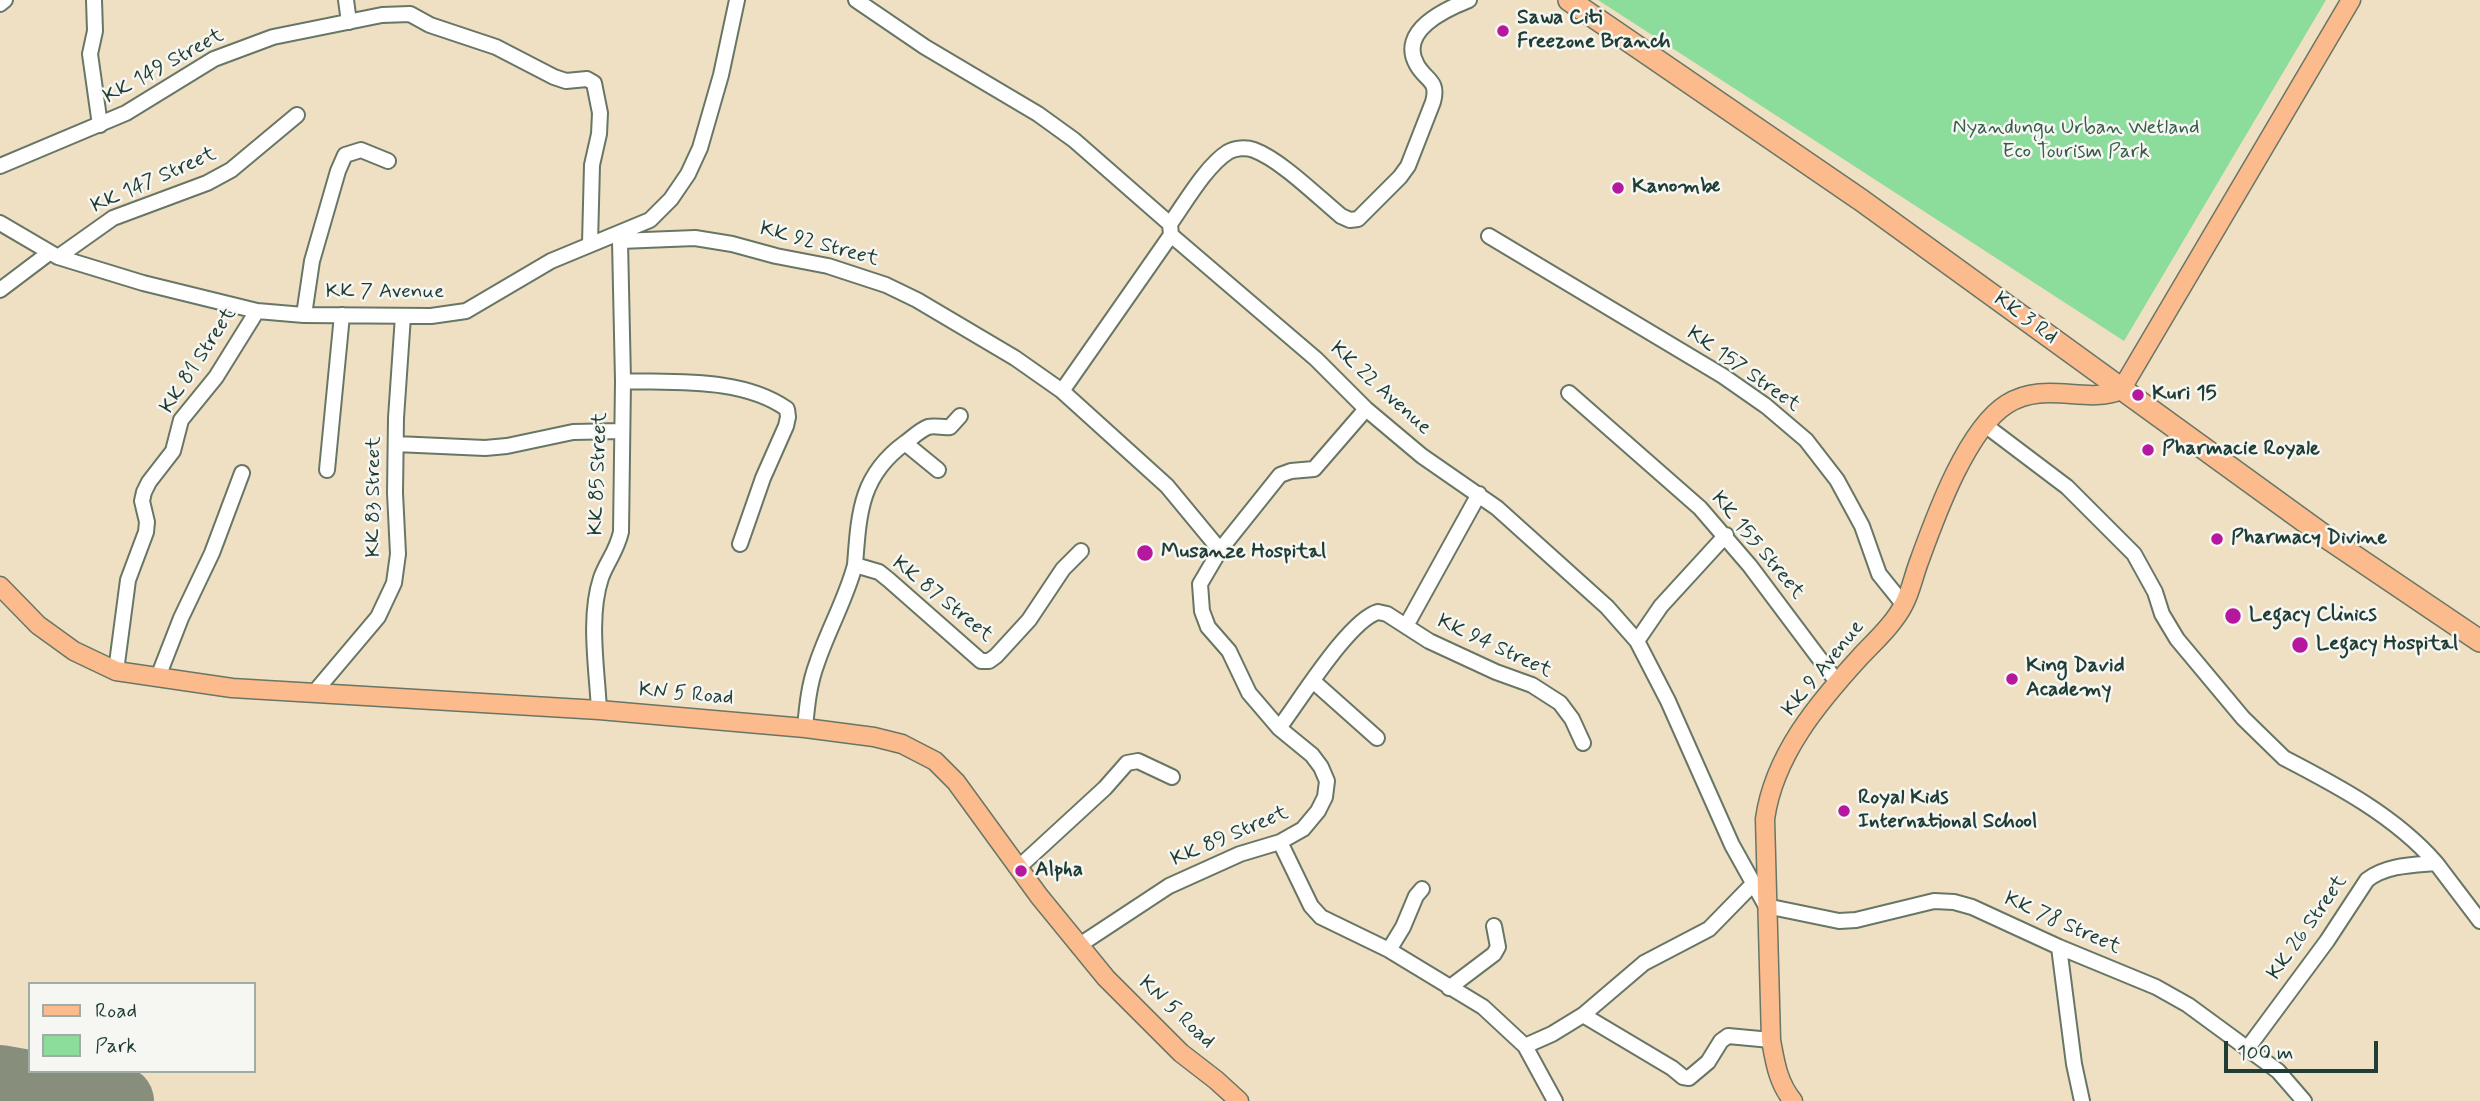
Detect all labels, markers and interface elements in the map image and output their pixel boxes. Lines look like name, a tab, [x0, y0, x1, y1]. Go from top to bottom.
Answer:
place label: Sawa Citi Freezone Branch	[1517, 6, 1671, 56]
marker: Sawa Citi Freezone Branch	[1495, 23, 1511, 39]
street label: KK 149 Street	[99, 24, 229, 110]
park label: Nyandungu Urban Wetland Eco Tourism Park	[1952, 116, 2200, 166]
street label: KK 147 Street	[88, 142, 220, 220]
place label: Kanombe	[1632, 175, 1720, 201]
marker: Kanombe	[1610, 180, 1626, 196]
street label: KK 92 Street	[757, 217, 881, 273]
street label: KK 7 Avenue	[326, 280, 444, 306]
street label: KK 3 Rd	[1988, 287, 2062, 351]
street label: KK 81 Street	[155, 303, 243, 419]
street label: KK 157 Street	[1681, 322, 1805, 418]
street label: KK 22 Avenue	[1324, 337, 1436, 441]
place label: Kuri 15	[2152, 382, 2217, 408]
marker: Kuri 15	[2130, 387, 2146, 403]
street label: KK 85 Street	[584, 412, 614, 536]
street label: KK 83 Street	[362, 436, 388, 558]
place label: Pharmacie Royale	[2162, 437, 2320, 463]
marker: Pharmacie Royale	[2140, 442, 2156, 458]
street label: KK 155 Street	[1705, 487, 1809, 605]
place label: Pharmacy Divine	[2231, 526, 2387, 552]
marker: Pharmacy Divine	[2209, 531, 2225, 547]
place label: Musanze Hospital	[1161, 540, 1326, 566]
marker: Musanze Hospital	[1135, 543, 1155, 563]
street label: KK 87 Street	[886, 552, 998, 648]
place label: Legacy Clinics	[2249, 603, 2377, 629]
marker: Legacy Clinics	[2223, 606, 2243, 626]
street label: KK 94 Street	[1433, 609, 1555, 685]
street label: KK 9 Avenue	[1778, 616, 1870, 722]
place label: Legacy Hospital	[2316, 632, 2458, 658]
marker: Legacy Hospital	[2290, 635, 2310, 655]
place label: King David Academy	[2026, 654, 2125, 704]
marker: King David Academy	[2004, 671, 2020, 687]
street label: KN 5 Road	[637, 678, 735, 712]
place label: Royal Kids International School	[1858, 786, 2037, 836]
street label: KK 89 Street	[1168, 801, 1292, 873]
marker: Royal Kids International School	[1836, 803, 1852, 819]
place label: Alpha	[1035, 858, 1083, 884]
marker: Alpha	[1013, 863, 1029, 879]
street label: KK 26 Street	[2263, 871, 2353, 985]
street label: KK 78 Street	[2000, 887, 2124, 961]
street label: KN 5 Road	[1133, 971, 1219, 1055]
legend	[28, 982, 256, 1073]
text: Road	[95, 997, 137, 1025]
scale bar	[2228, 1028, 2382, 1072]
text: Park	[95, 1032, 137, 1060]
text: 100 m	[2237, 1039, 2293, 1067]

